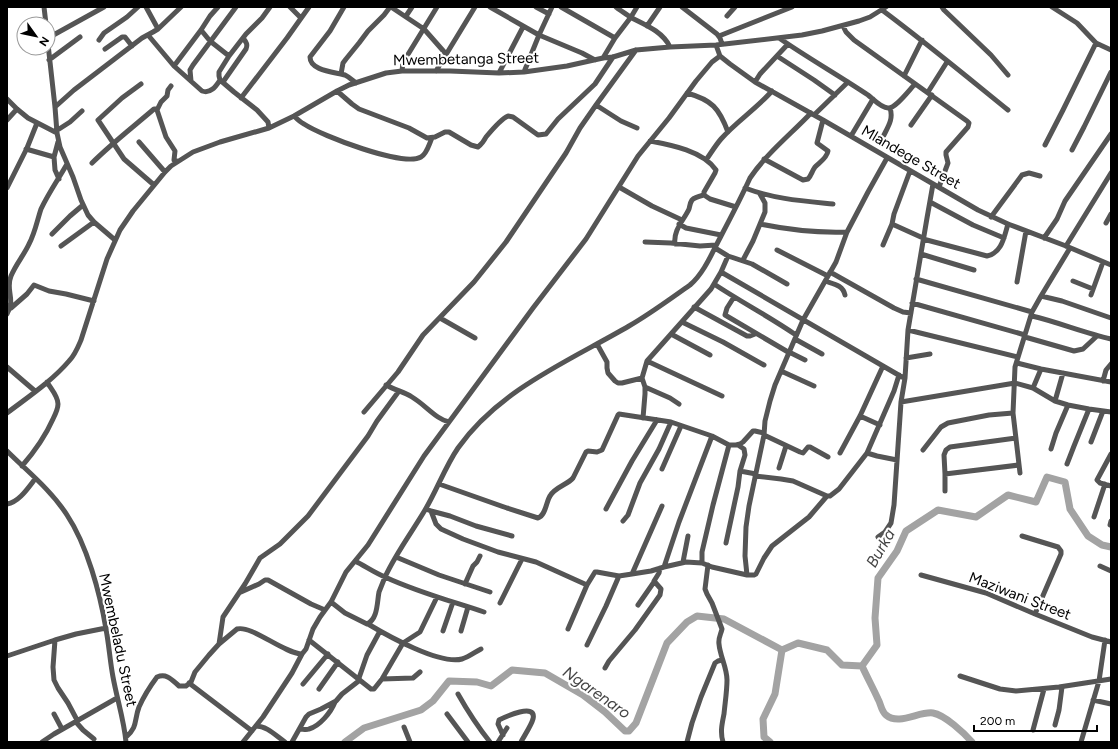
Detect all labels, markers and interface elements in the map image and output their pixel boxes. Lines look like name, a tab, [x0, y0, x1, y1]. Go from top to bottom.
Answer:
north arrow	[16, 16, 56, 56]
text: N	[36, 34, 52, 48]
street label: Mwembetanga Street	[393, 49, 539, 69]
street label: Mlandege Street	[858, 121, 964, 193]
water label: Burka	[862, 526, 899, 571]
street label: Maziwani Street	[966, 568, 1074, 624]
street label: Mwembeladu Street	[95, 572, 141, 709]
water label: Ngarenaro	[559, 662, 634, 723]
scale bar	[974, 707, 1097, 733]
text: 200 m	[980, 714, 1015, 728]

